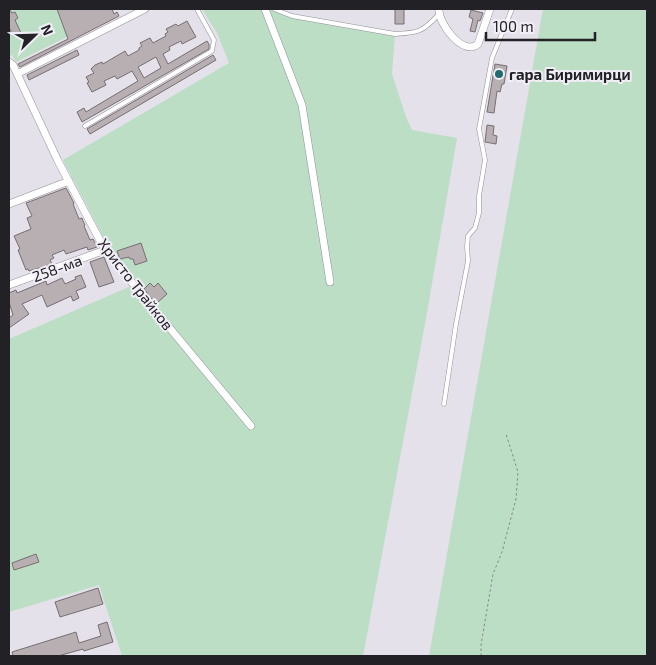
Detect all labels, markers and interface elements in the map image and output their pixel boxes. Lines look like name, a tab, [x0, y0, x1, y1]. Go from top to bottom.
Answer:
north arrow	[10, 10, 60, 60]
scale bar	[486, 10, 595, 42]
text: 100 m	[493, 17, 534, 35]
text: N	[38, 22, 57, 38]
place label: гара Биримирци	[509, 65, 631, 83]
marker: гара Биримирци	[493, 68, 505, 80]
street label: Христо Трайков	[95, 235, 177, 333]
street label: 258-ма	[30, 251, 84, 285]

